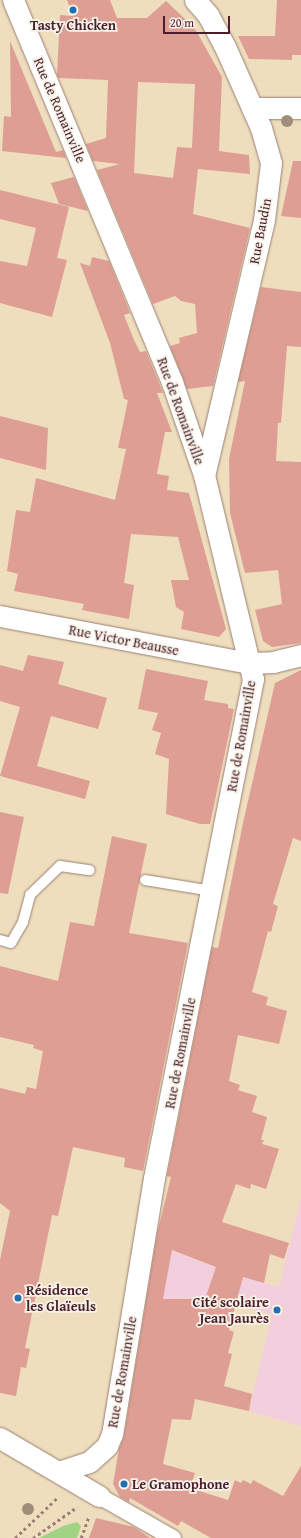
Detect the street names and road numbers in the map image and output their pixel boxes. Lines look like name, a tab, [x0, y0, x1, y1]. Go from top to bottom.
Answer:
street label: Rue de Romainville	[30, 55, 90, 165]
street label: Rue Baudin	[245, 197, 275, 265]
street label: Rue de Romainville	[154, 355, 208, 467]
street label: Rue Victor Beausse	[67, 621, 181, 659]
street label: Rue de Romainville	[223, 679, 259, 793]
street label: Rue de Romainville	[161, 996, 199, 1110]
street label: Rue de Romainville	[104, 1315, 140, 1429]

